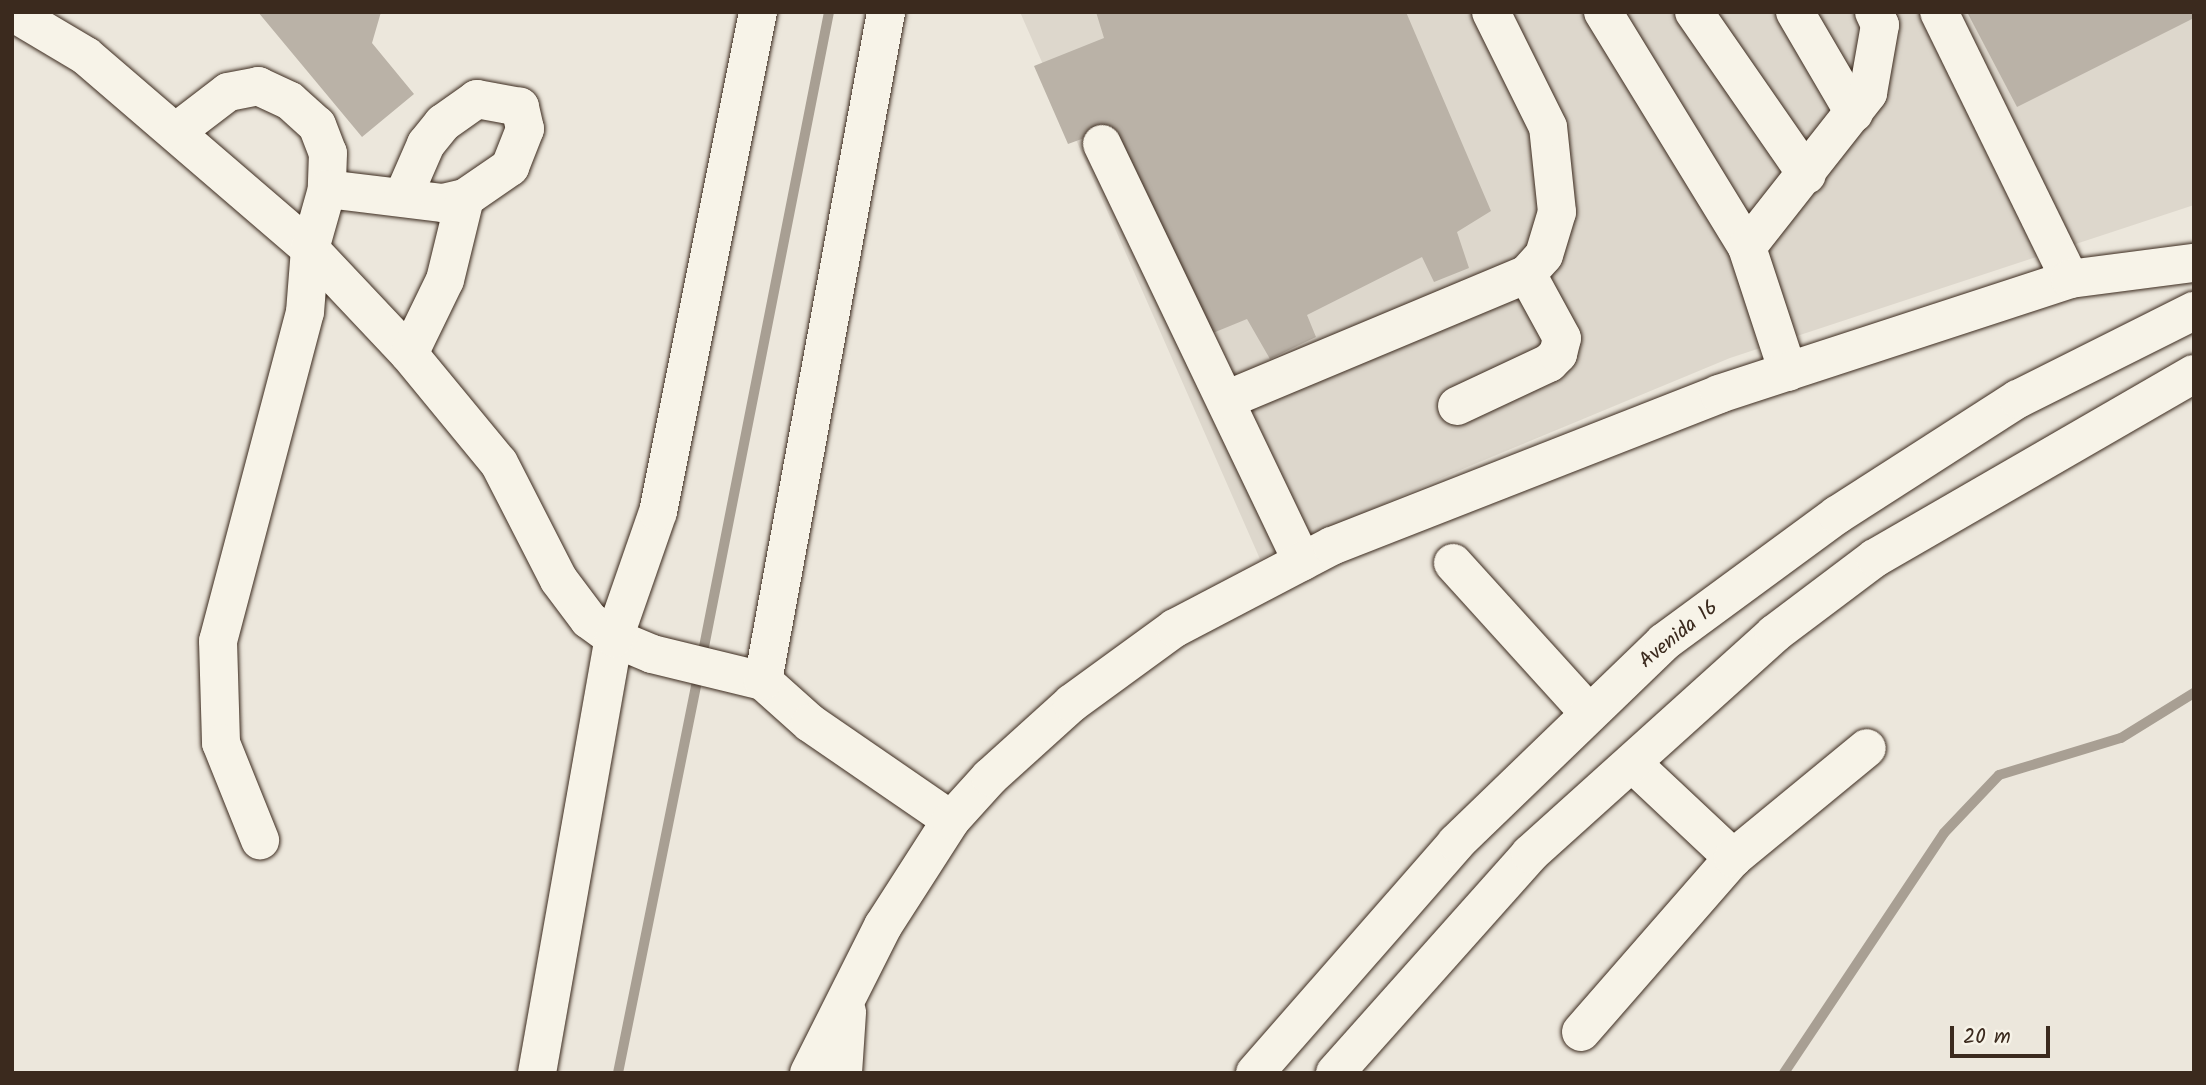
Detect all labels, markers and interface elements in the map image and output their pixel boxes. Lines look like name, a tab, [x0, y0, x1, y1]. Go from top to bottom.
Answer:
street label: Avenida 16	[1634, 596, 1724, 674]
scale bar	[1954, 1012, 2054, 1056]
text: 20 m	[1963, 1021, 2011, 1054]

